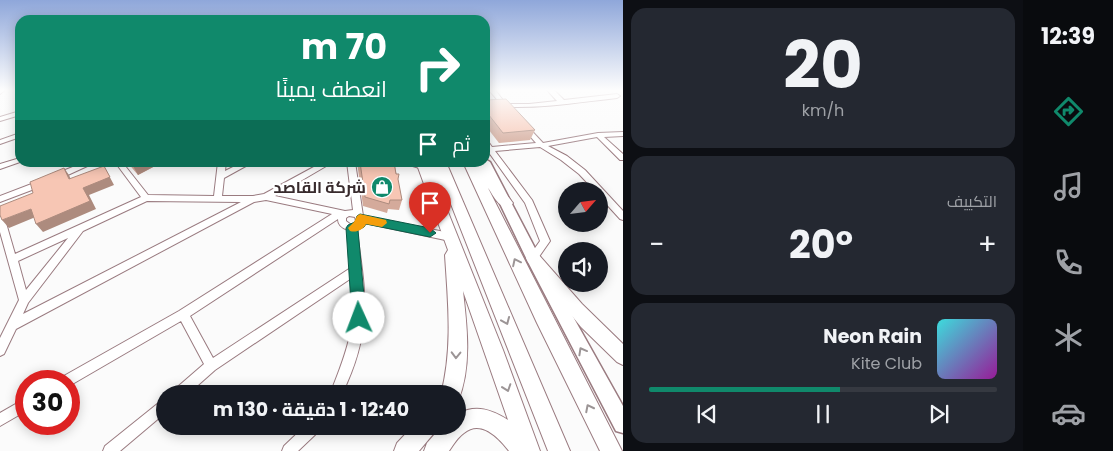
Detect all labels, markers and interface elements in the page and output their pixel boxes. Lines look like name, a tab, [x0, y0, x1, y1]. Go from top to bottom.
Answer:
text: 20	[783, 20, 863, 111]
text: 12:39	[1041, 21, 1095, 52]
text: 70 m	[301, 22, 387, 71]
icon: right	[405, 35, 470, 100]
text: انعطف يمينًا	[276, 74, 387, 105]
icon: directions	[1051, 94, 1086, 129]
text: km/h	[802, 99, 844, 122]
icon: arrive	[414, 130, 442, 158]
text: ثم	[452, 131, 470, 158]
icon: music	[1051, 169, 1086, 204]
shop icon: شركة القاصد	[370, 175, 394, 199]
place label: شركة القاصد	[274, 176, 366, 199]
pin	[409, 182, 451, 233]
north arrow	[558, 182, 608, 232]
map controls	[558, 182, 608, 292]
icon: arrive	[416, 189, 444, 217]
text: التكييف	[947, 190, 997, 213]
text: 20°	[789, 218, 853, 271]
text: −	[649, 225, 664, 264]
text: +	[978, 225, 997, 264]
button: sound	[558, 242, 608, 292]
icon: phone	[1051, 245, 1086, 280]
one-way arrow	[512, 258, 523, 267]
position arrow	[332, 291, 384, 343]
one-way arrow	[500, 316, 510, 325]
icon: climate	[1051, 320, 1086, 355]
text: Neon Rain	[823, 323, 922, 350]
one-way arrow	[579, 347, 589, 356]
one-way arrow	[451, 352, 461, 359]
text: Kite Club	[851, 352, 922, 375]
speed limit sign: 30	[15, 370, 80, 435]
one-way arrow	[501, 383, 511, 392]
text: 12:40 · 1 دقيقة · 130 m	[213, 396, 409, 423]
icon: car	[1051, 396, 1086, 431]
icon: previous	[693, 400, 721, 428]
icon: pause	[809, 400, 837, 428]
icon: next	[925, 400, 953, 428]
one-way arrow	[585, 404, 595, 413]

